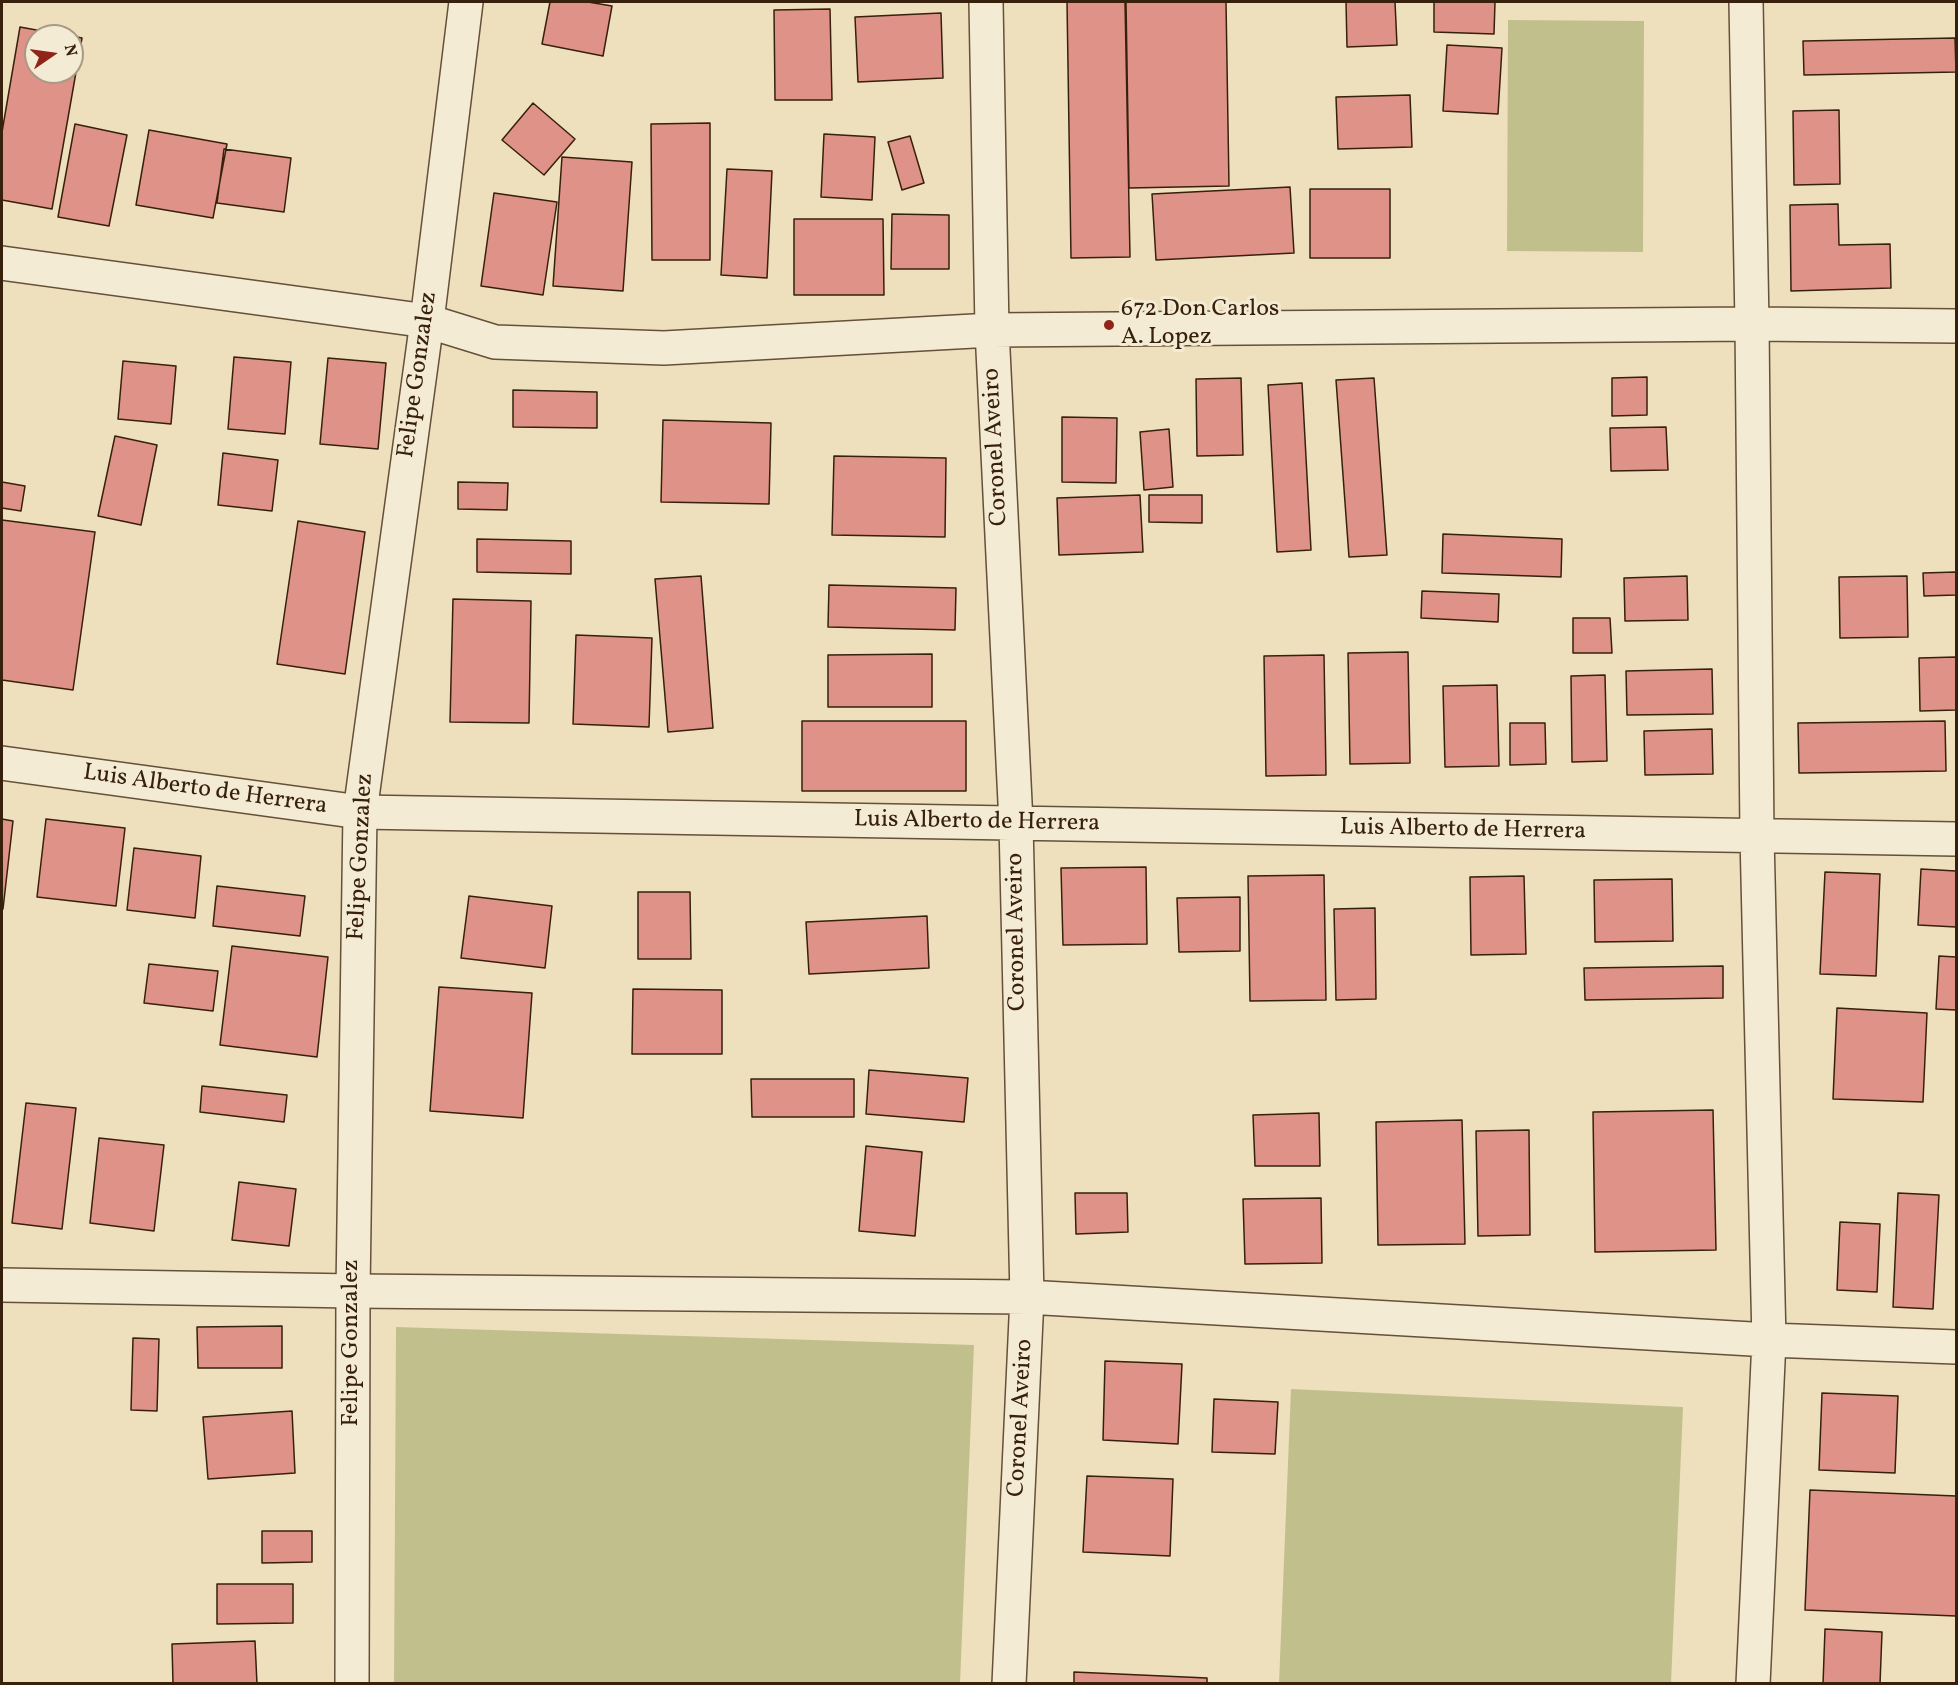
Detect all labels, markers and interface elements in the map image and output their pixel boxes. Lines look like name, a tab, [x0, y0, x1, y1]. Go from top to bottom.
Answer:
north arrow	[24, 24, 84, 84]
text: N	[58, 42, 82, 59]
street label: Felipe Gonzalez	[393, 290, 445, 460]
place label: 672 Don Carlos A. Lopez	[1121, 297, 1279, 353]
marker: 672 Don Carlos A. Lopez	[1102, 318, 1116, 332]
street label: Coronel Aveiro	[978, 367, 1016, 527]
street label: Luis Alberto de Herrera	[81, 760, 329, 822]
street label: Felipe Gonzalez	[343, 773, 381, 941]
street label: Luis Alberto de Herrera	[854, 806, 1100, 840]
street label: Luis Alberto de Herrera	[1340, 814, 1586, 848]
street label: Coronel Aveiro	[1002, 853, 1034, 1011]
street label: Felipe Gonzalez	[339, 1259, 367, 1427]
street label: Coronel Aveiro	[1003, 1338, 1041, 1498]

